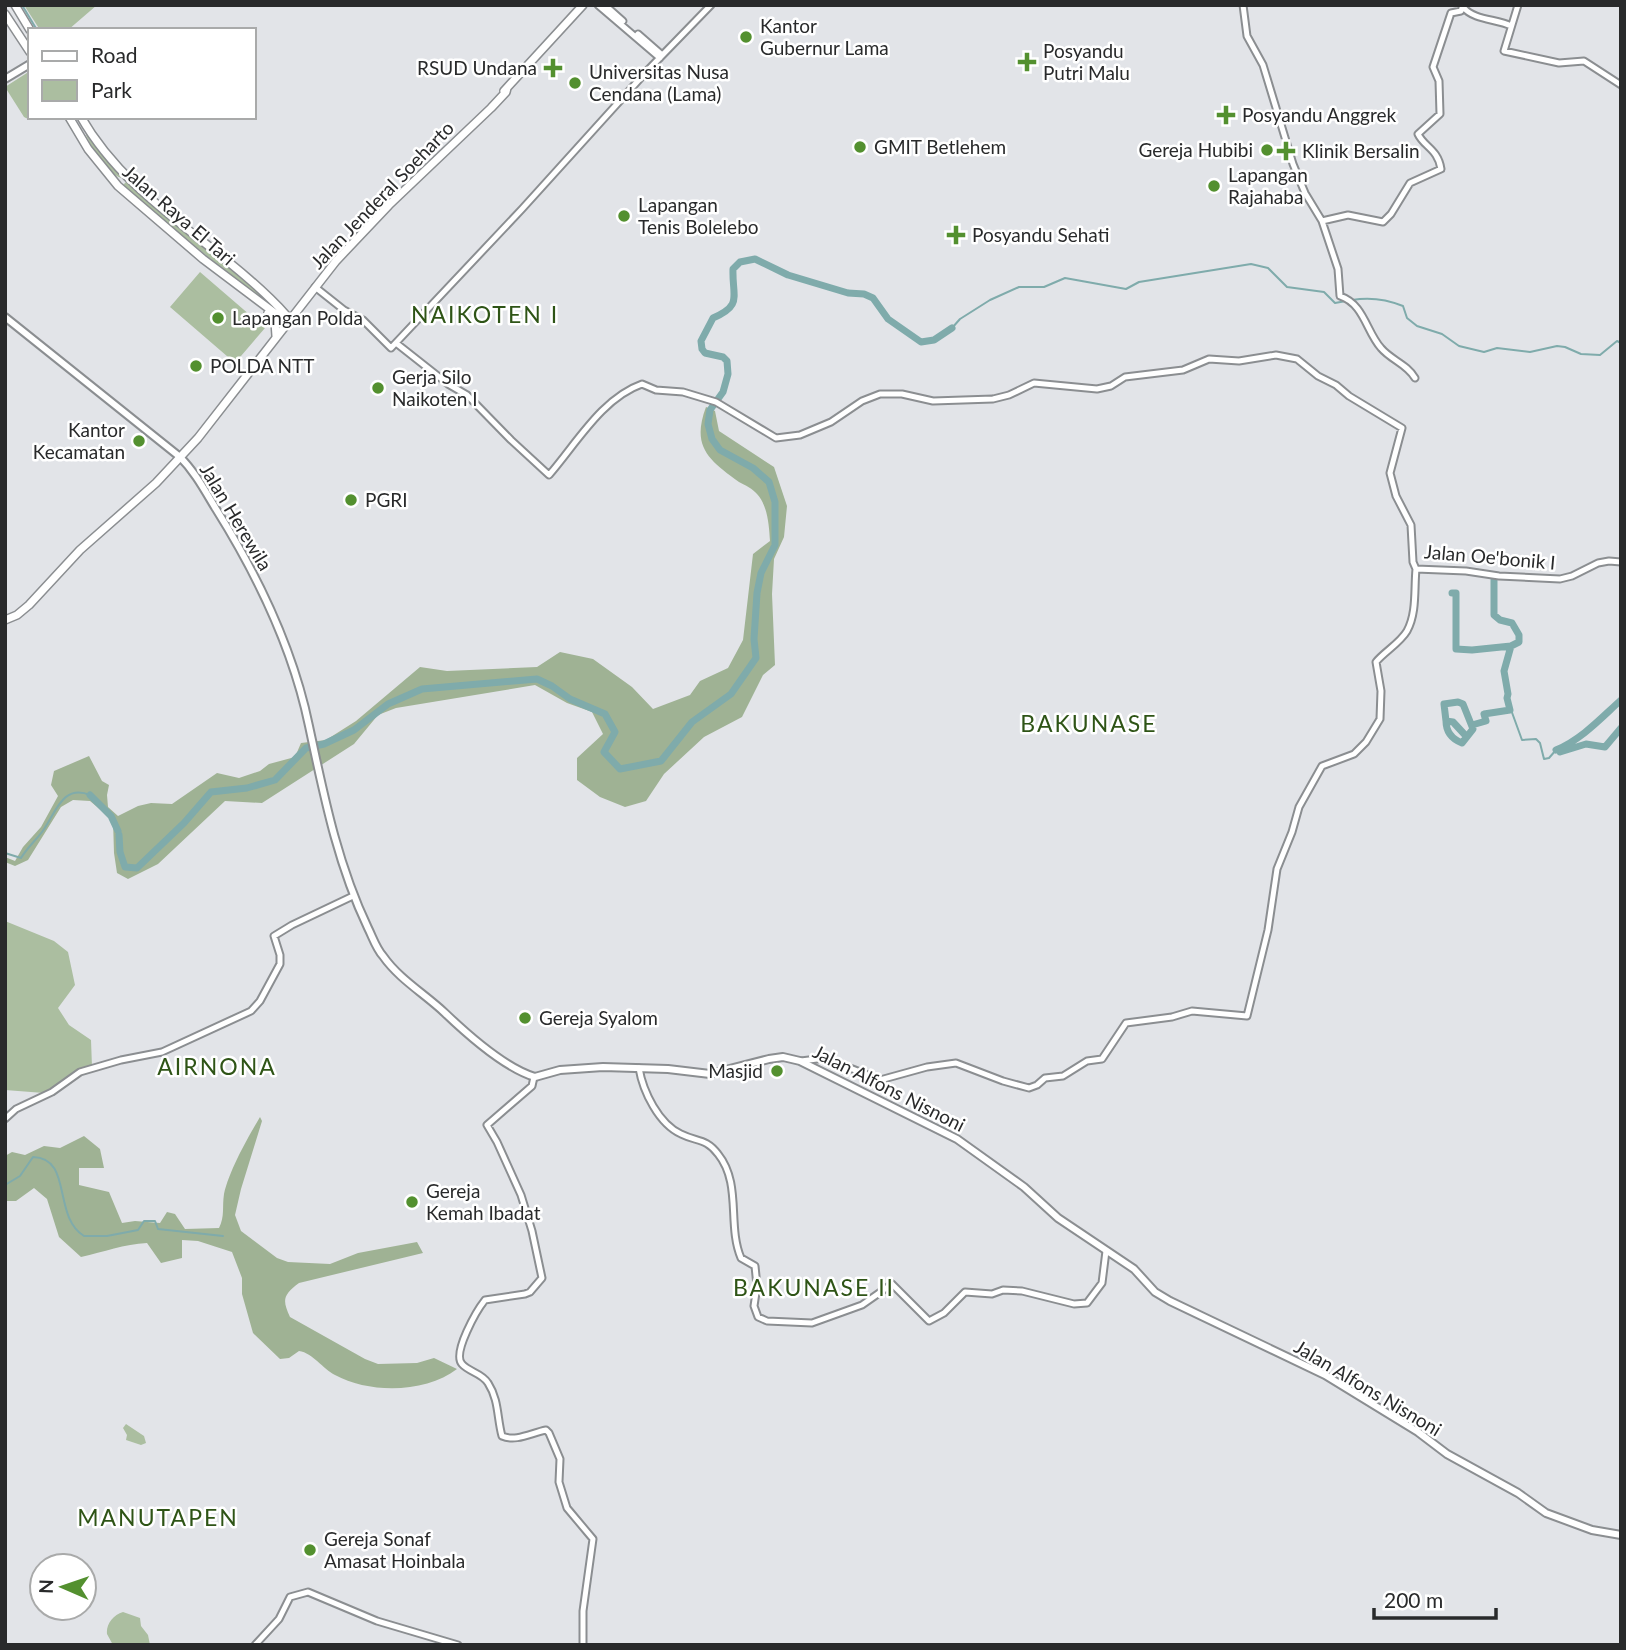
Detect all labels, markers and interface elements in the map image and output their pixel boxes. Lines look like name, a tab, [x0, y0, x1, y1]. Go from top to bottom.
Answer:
place label: Kantor Gubernur Lama	[760, 14, 889, 59]
legend	[28, 28, 256, 119]
marker: Kantor Gubernur Lama	[738, 29, 754, 45]
place label: Posyandu Putri Malu	[1043, 39, 1130, 84]
text: Road	[91, 42, 138, 67]
marker: Posyandu Putri Malu	[1017, 52, 1037, 72]
place label: RSUD Undana	[417, 56, 537, 79]
marker: RSUD Undana	[543, 58, 563, 78]
place label: Universitas Nusa Cendana (Lama)	[589, 60, 729, 105]
marker: Universitas Nusa Cendana (Lama)	[567, 75, 583, 91]
text: Park	[91, 77, 132, 102]
place label: Posyandu Anggrek	[1242, 103, 1397, 126]
marker: Posyandu Anggrek	[1216, 105, 1236, 125]
street label: Jalan Jenderal Soeharto	[305, 116, 458, 273]
place label: GMIT Betlehem	[874, 135, 1006, 158]
place label: Gereja Hubibi	[1138, 138, 1253, 161]
marker: GMIT Betlehem	[852, 139, 868, 155]
place label: Klinik Bersalin	[1302, 139, 1420, 162]
marker: Klinik Bersalin	[1276, 141, 1296, 161]
marker: Gereja Hubibi	[1259, 142, 1275, 158]
street label: Jalan Raya El Tari	[119, 160, 240, 270]
place label: Lapangan Rajahaba	[1228, 163, 1308, 208]
marker: Lapangan Rajahaba	[1206, 178, 1222, 194]
place label: Lapangan Tenis Bolelebo	[638, 193, 759, 238]
marker: Lapangan Tenis Bolelebo	[616, 208, 632, 224]
place label: Posyandu Sehati	[972, 223, 1109, 246]
marker: Posyandu Sehati	[946, 225, 966, 245]
district label: NAIKOTEN I	[411, 300, 559, 328]
place label: Lapangan Polda	[232, 306, 363, 329]
marker: Lapangan Polda	[210, 310, 226, 326]
place label: POLDA NTT	[210, 354, 315, 377]
marker: POLDA NTT	[188, 358, 204, 374]
place label: Gerja Silo Naikoten I	[392, 365, 478, 410]
marker: Gerja Silo Naikoten I	[370, 380, 386, 396]
place label: Kantor Kecamatan	[33, 418, 125, 463]
marker: Kantor Kecamatan	[131, 433, 147, 449]
street label: Jalan Herewila	[196, 459, 277, 574]
place label: PGRI	[365, 488, 408, 511]
marker: PGRI	[343, 492, 359, 508]
street label: Jalan Oe'bonik I	[1424, 539, 1557, 574]
district label: BAKUNASE	[1020, 709, 1158, 737]
place label: Gereja Syalom	[539, 1006, 658, 1029]
marker: Gereja Syalom	[517, 1010, 533, 1026]
street label: Jalan Alfons Nisnoni	[809, 1039, 969, 1136]
district label: AIRNONA	[157, 1052, 277, 1080]
place label: Masjid	[708, 1059, 763, 1082]
marker: Masjid	[769, 1063, 785, 1079]
place label: Gereja Kemah Ibadat	[426, 1179, 541, 1224]
marker: Gereja Kemah Ibadat	[404, 1194, 420, 1210]
district label: BAKUNASE II	[733, 1273, 895, 1301]
street label: Jalan Alfons Nisnoni	[1290, 1335, 1446, 1441]
district label: MANUTAPEN	[77, 1503, 239, 1531]
place label: Gereja Sonaf Amasat Hoinbala	[324, 1527, 465, 1572]
marker: Gereja Sonaf Amasat Hoinbala	[302, 1542, 318, 1558]
north arrow	[28, 1552, 98, 1622]
scale bar	[1374, 1576, 1496, 1620]
text: N	[34, 1579, 57, 1594]
text: 200 m	[1384, 1587, 1443, 1612]

